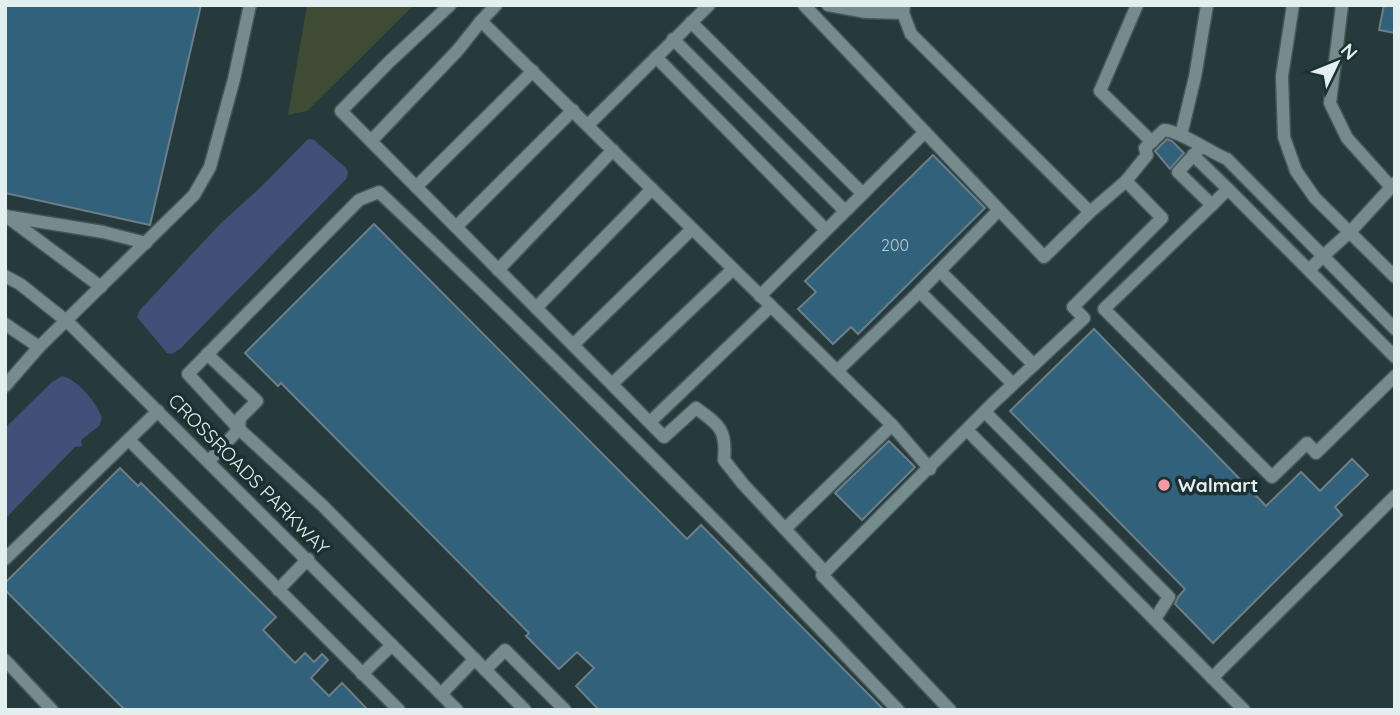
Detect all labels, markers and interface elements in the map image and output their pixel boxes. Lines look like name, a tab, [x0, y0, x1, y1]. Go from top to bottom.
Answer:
north arrow	[1302, 28, 1372, 98]
text: N	[1336, 38, 1363, 65]
house number: 200	[881, 235, 909, 255]
street label: CROSSROADS PARKWAY	[163, 388, 335, 560]
place label: Walmart	[1178, 473, 1258, 497]
marker: Walmart	[1156, 477, 1172, 493]

